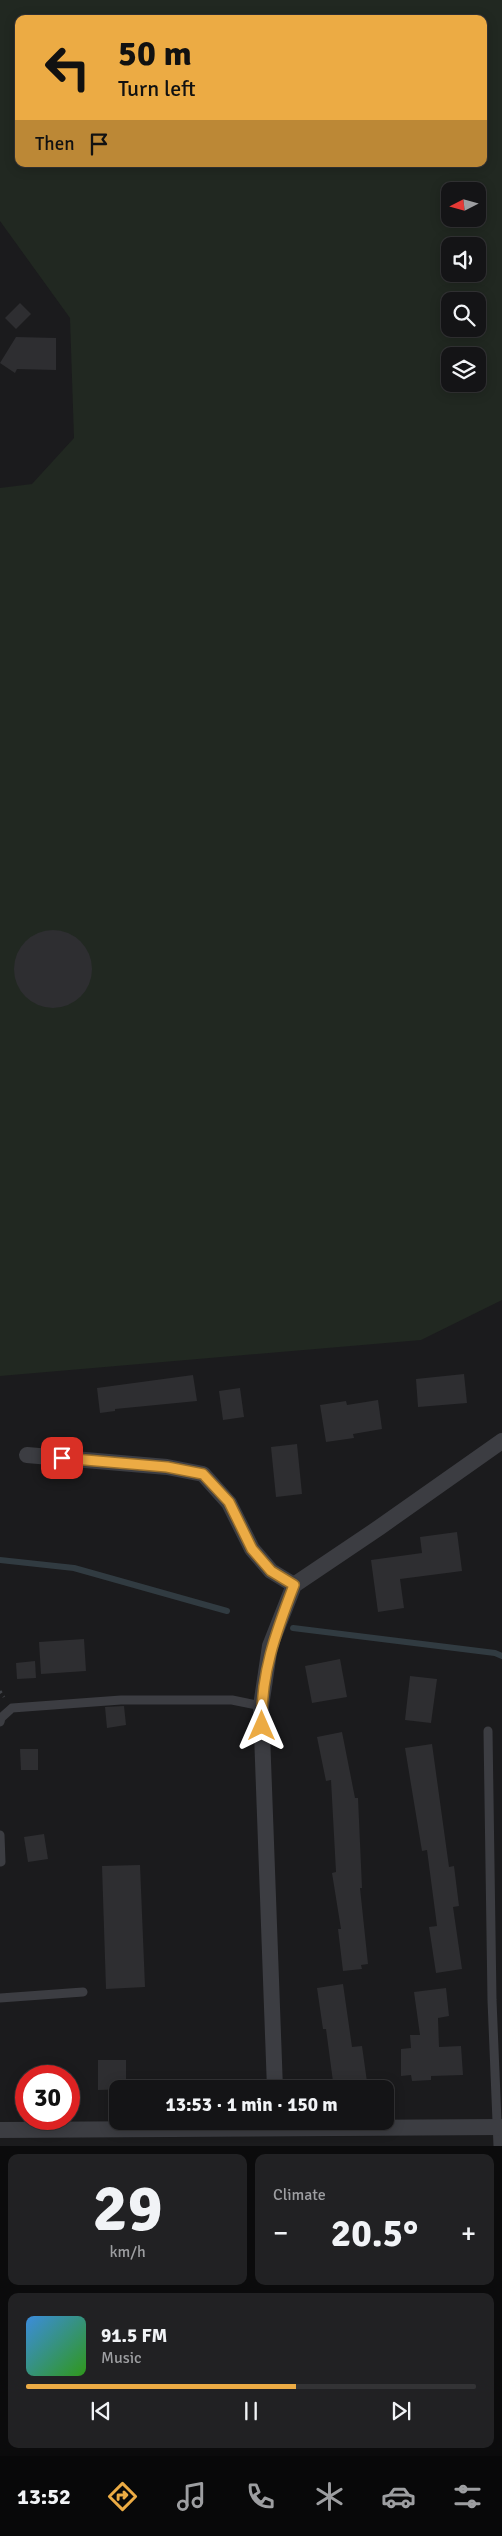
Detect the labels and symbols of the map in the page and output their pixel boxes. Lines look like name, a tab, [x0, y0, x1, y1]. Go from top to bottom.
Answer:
north arrow	[441, 182, 486, 228]
pin	[41, 1437, 83, 1479]
position arrow	[235, 1699, 287, 1751]
speed limit sign: 30	[15, 2065, 80, 2130]

